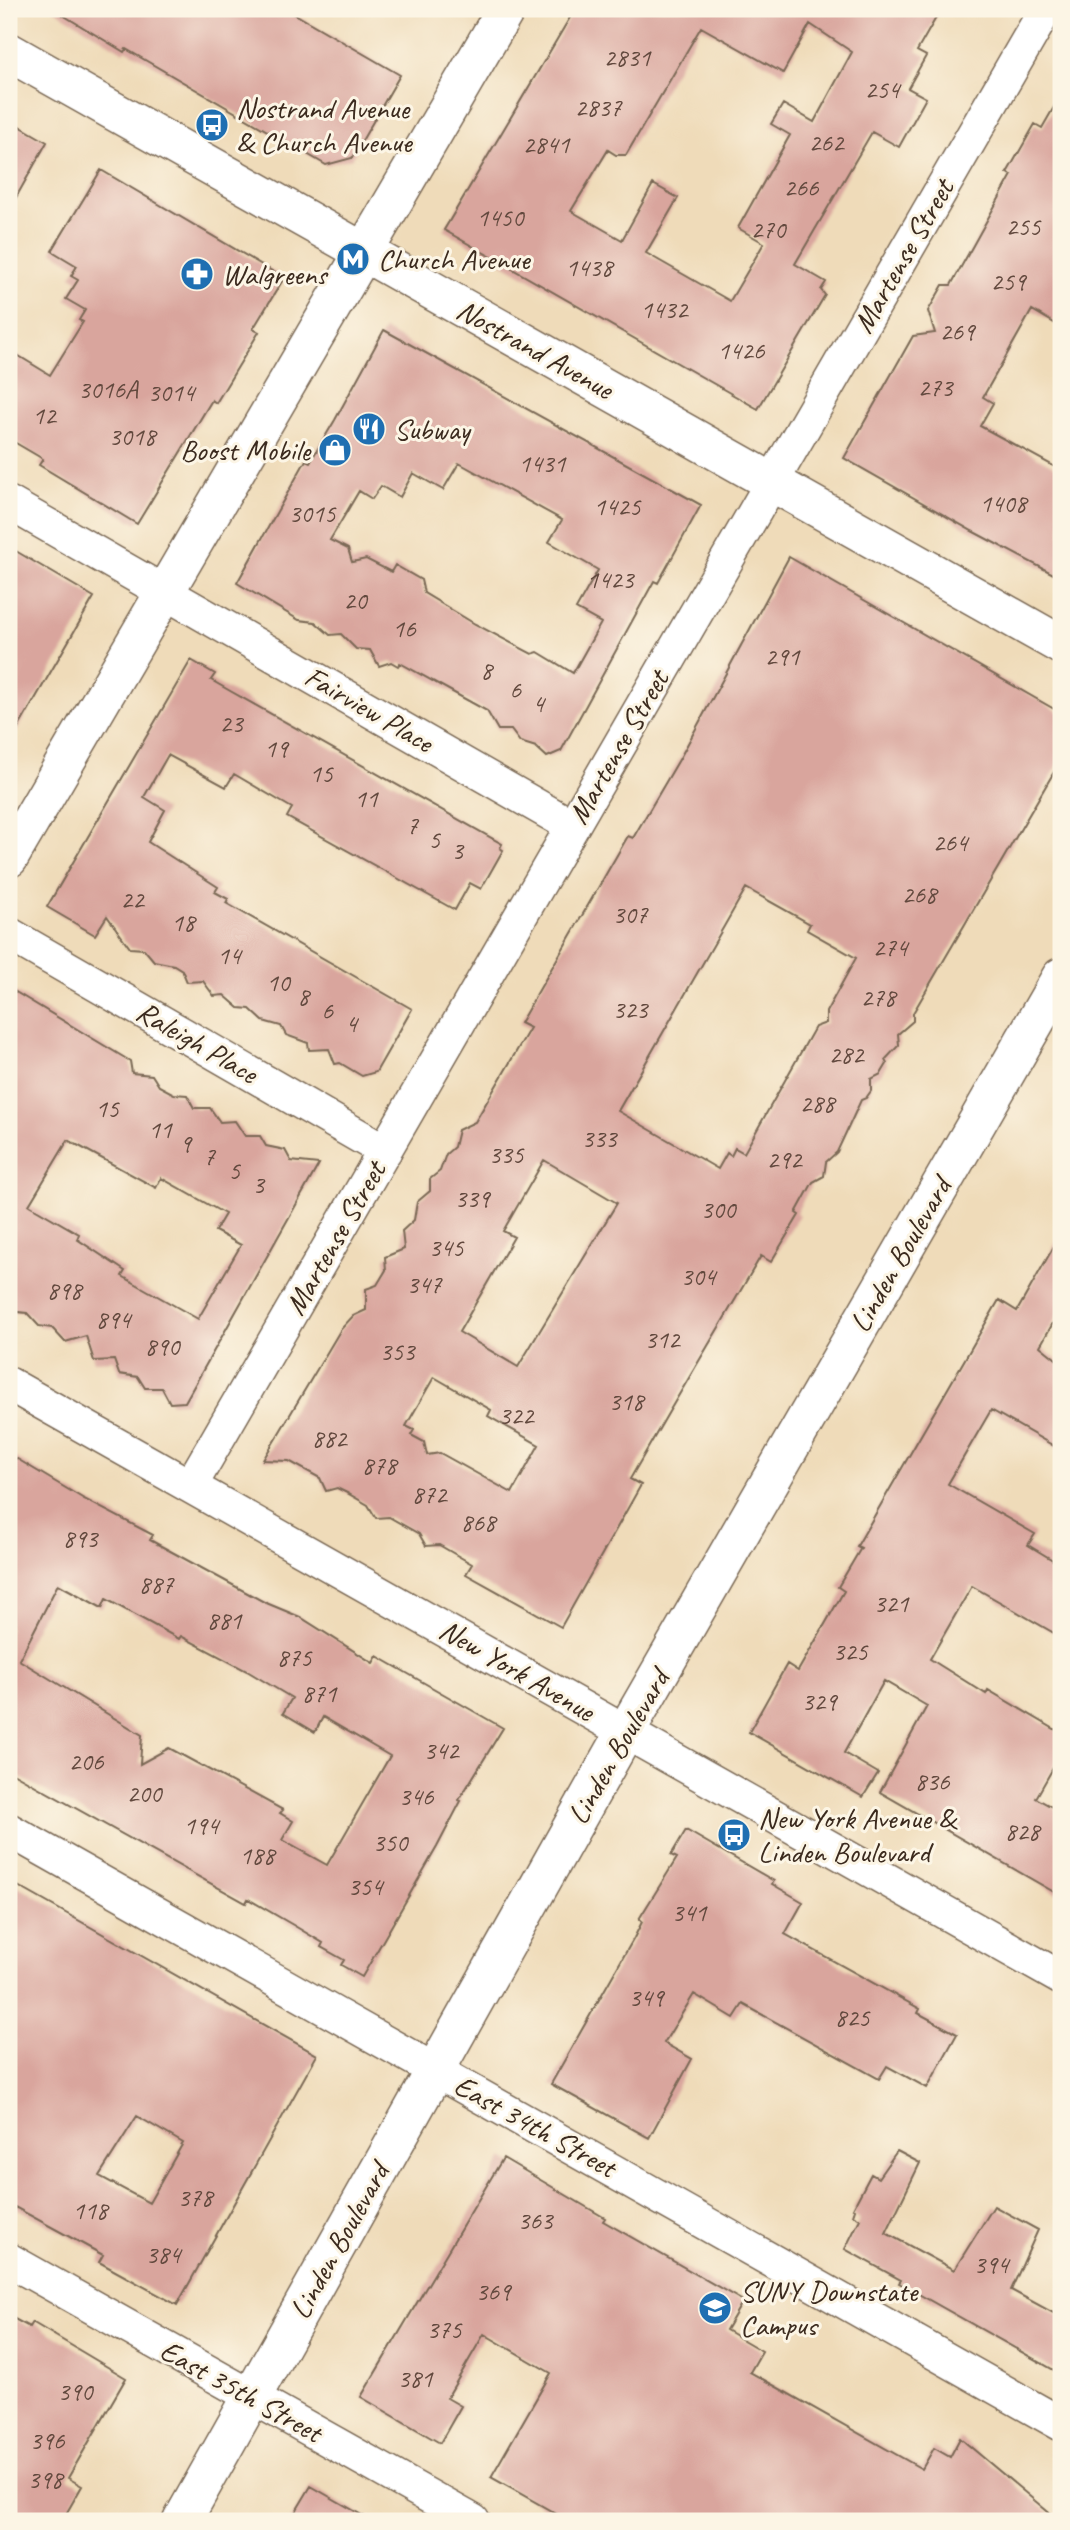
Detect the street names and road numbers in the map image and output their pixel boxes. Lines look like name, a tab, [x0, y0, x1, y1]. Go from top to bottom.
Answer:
street label: Martense Street	[844, 170, 964, 339]
street label: Nostrand Avenue	[450, 290, 622, 409]
street label: Fairview Place	[298, 657, 442, 762]
street label: Martense Street	[559, 661, 679, 830]
street label: Raleigh Place	[130, 992, 266, 1093]
street label: Martense Street	[276, 1152, 396, 1321]
street label: Linden Boulevard	[841, 1168, 961, 1339]
street label: New York Avenue	[433, 1610, 603, 1731]
street label: Linden Boulevard	[559, 1660, 679, 1831]
street label: East 34th Street	[448, 2066, 625, 2187]
street label: Linden Boulevard	[281, 2153, 399, 2325]
street label: East 35th Street	[154, 2331, 331, 2452]

